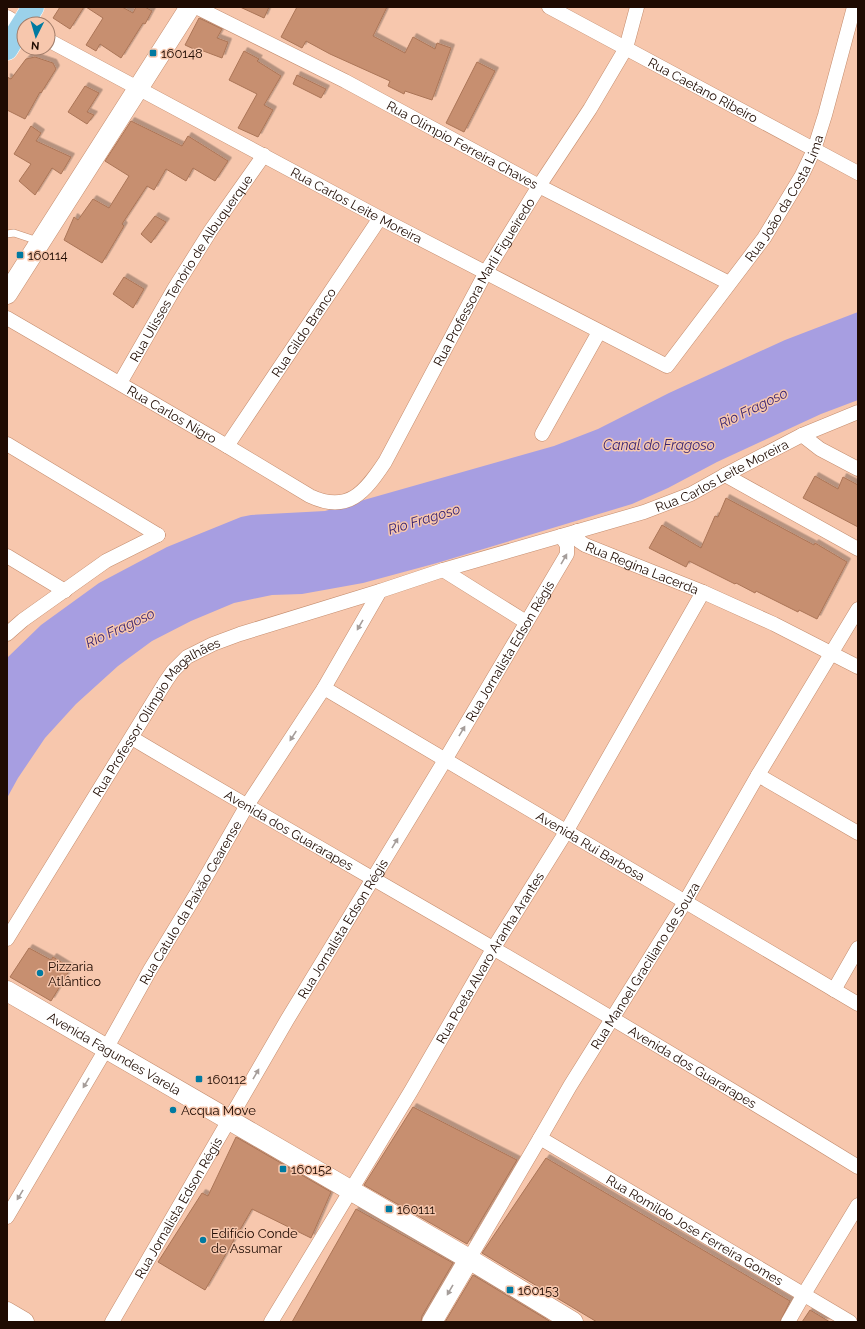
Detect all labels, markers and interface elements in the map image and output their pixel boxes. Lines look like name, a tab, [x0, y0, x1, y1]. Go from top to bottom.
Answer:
north arrow	[16, 16, 56, 56]
text: N	[30, 39, 40, 52]
place label: 160148	[161, 46, 203, 61]
marker: 160148	[148, 48, 158, 58]
street label: Rua Caetano Ribeiro	[646, 55, 761, 126]
street label: Rua Olímpio Ferreira Chaves	[384, 98, 541, 192]
street label: Rua João da Costa Lima	[742, 133, 826, 265]
street label: Rua Carlos Leite Moreira	[288, 165, 425, 246]
street label: Rua Ulisses Tenório de Albuquerque	[127, 172, 256, 364]
street label: Rua Professora Marli Figueiredo	[430, 195, 538, 369]
place label: 160114	[28, 248, 68, 263]
marker: 160114	[15, 250, 25, 260]
street label: Rua Gildo Branco	[269, 285, 339, 380]
street label: Rua Carlos Nigro	[124, 383, 220, 447]
water label: Rio Fragoso	[716, 384, 790, 432]
street label: Rua Carlos Leite Moreira	[653, 436, 791, 515]
water label: Canal do Fragoso	[603, 437, 715, 453]
water label: Rio Fragoso	[386, 500, 462, 538]
street label: Rua Regina Lacerda	[583, 539, 701, 597]
one-way arrow	[560, 553, 567, 565]
street label: Rua Jornalista Edson Régis	[463, 578, 557, 724]
water label: Rio Fragoso	[83, 605, 157, 651]
one-way arrow	[357, 619, 364, 631]
street label: Rua Professor Olímpio Magalhães	[90, 635, 222, 799]
one-way arrow	[458, 726, 465, 737]
one-way arrow	[289, 730, 296, 742]
street label: Avenida dos Guararapes	[222, 787, 356, 874]
street label: Avenida Rui Barbosa	[534, 808, 647, 884]
street label: Rua Catulo da Paixão Cearense	[136, 818, 245, 987]
one-way arrow	[392, 837, 399, 849]
street label: Rua Jornalista Edson Régis	[295, 856, 391, 1001]
street label: Rua Poeta Alvaro Aranha Arantes	[433, 869, 547, 1046]
street label: Rua Manoel Graciliano de Souza	[588, 880, 703, 1052]
place label: Pizzaria Atlântico	[48, 959, 101, 989]
marker: Pizzaria Atlântico	[35, 968, 45, 978]
street label: Avenida Fagundes Varela	[45, 1009, 183, 1098]
street label: Avenida dos Guararapes	[626, 1023, 759, 1111]
one-way arrow	[252, 1068, 259, 1080]
place label: 160112	[207, 1072, 246, 1087]
marker: 160112	[194, 1074, 204, 1084]
one-way arrow	[83, 1077, 90, 1089]
place label: Acqua Move	[181, 1103, 256, 1118]
marker: Acqua Move	[168, 1105, 178, 1115]
street label: Rua Jornalista Edson Régis	[132, 1135, 225, 1281]
place label: 160152	[291, 1162, 332, 1177]
marker: 160152	[278, 1164, 288, 1174]
street label: Rua Romildo Jose Ferreira Gomes	[603, 1172, 786, 1289]
one-way arrow	[17, 1189, 24, 1201]
place label: 160111	[397, 1202, 435, 1217]
marker: 160111	[384, 1204, 394, 1214]
place label: Edifício Conde de Assumar	[211, 1226, 298, 1256]
marker: Edifício Conde de Assumar	[198, 1235, 208, 1245]
place label: 160153	[518, 1283, 559, 1298]
one-way arrow	[447, 1284, 454, 1296]
marker: 160153	[505, 1285, 515, 1295]

